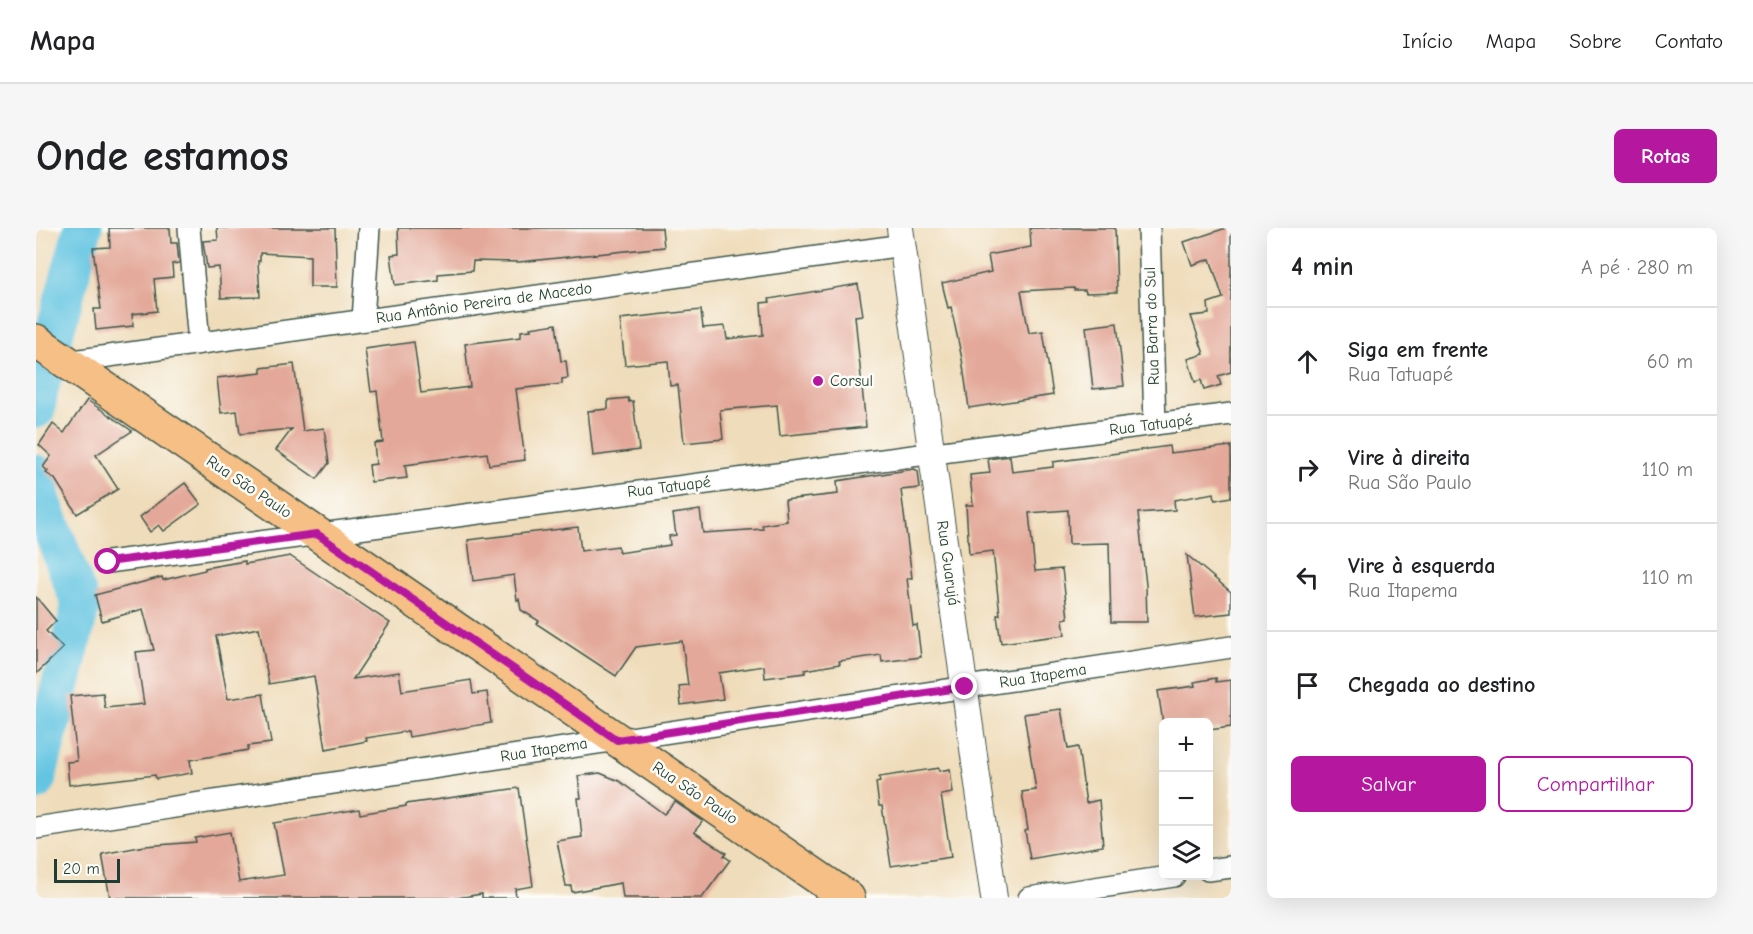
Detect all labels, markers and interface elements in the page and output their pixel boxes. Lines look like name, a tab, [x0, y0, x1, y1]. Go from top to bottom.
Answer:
text: Mapa	[30, 25, 96, 57]
text: Início	[1402, 29, 1453, 53]
text: Mapa	[1486, 29, 1536, 53]
text: Sobre	[1569, 29, 1622, 53]
text: Contato	[1655, 29, 1723, 53]
button: Rotas	[1614, 129, 1717, 183]
text: Onde estamos	[36, 132, 289, 181]
text: 4 min	[1291, 252, 1354, 282]
text: A pé · 280 m	[1581, 256, 1693, 279]
street label: Rua Barra do Sul	[1141, 267, 1163, 385]
street label: Rua Antônio Pereira de Macedo	[375, 279, 593, 327]
text: Siga em frente	[1348, 337, 1488, 363]
icon: ahead	[1291, 345, 1324, 378]
text: 60 m	[1647, 350, 1693, 373]
text: Rua Tatuapé	[1348, 363, 1453, 386]
place label: Corsul	[830, 372, 873, 390]
marker: Corsul	[811, 374, 825, 388]
street label: Rua Tatuapé	[1108, 411, 1194, 439]
text: Vire à direita	[1348, 445, 1470, 471]
street label: Rua São Paulo	[203, 452, 295, 522]
icon: right	[1291, 453, 1324, 486]
text: 110 m	[1642, 458, 1693, 481]
text: Rua São Paulo	[1348, 471, 1472, 494]
street label: Rua Tatuapé	[626, 473, 712, 501]
street label: Rua Guarujá	[933, 519, 963, 607]
route start	[94, 548, 120, 574]
text: Vire à esquerda	[1348, 553, 1496, 579]
icon: left	[1291, 561, 1324, 594]
text: 110 m	[1642, 566, 1693, 589]
text: Rua Itapema	[1348, 579, 1458, 602]
street label: Rua Itapema	[998, 660, 1088, 692]
icon: arrive	[1291, 669, 1324, 702]
text: Chegada ao destino	[1348, 672, 1535, 698]
route end	[951, 673, 977, 699]
map controls	[1159, 718, 1213, 880]
button: +	[1159, 718, 1213, 772]
street label: Rua Itapema	[499, 734, 589, 766]
button: Salvar	[1291, 756, 1486, 812]
button: Compartilhar	[1498, 756, 1693, 812]
street label: Rua São Paulo	[649, 758, 741, 828]
button: −	[1159, 772, 1213, 826]
button: layers	[1159, 826, 1213, 880]
scale bar	[54, 856, 120, 884]
text: 20 m	[63, 860, 100, 878]

